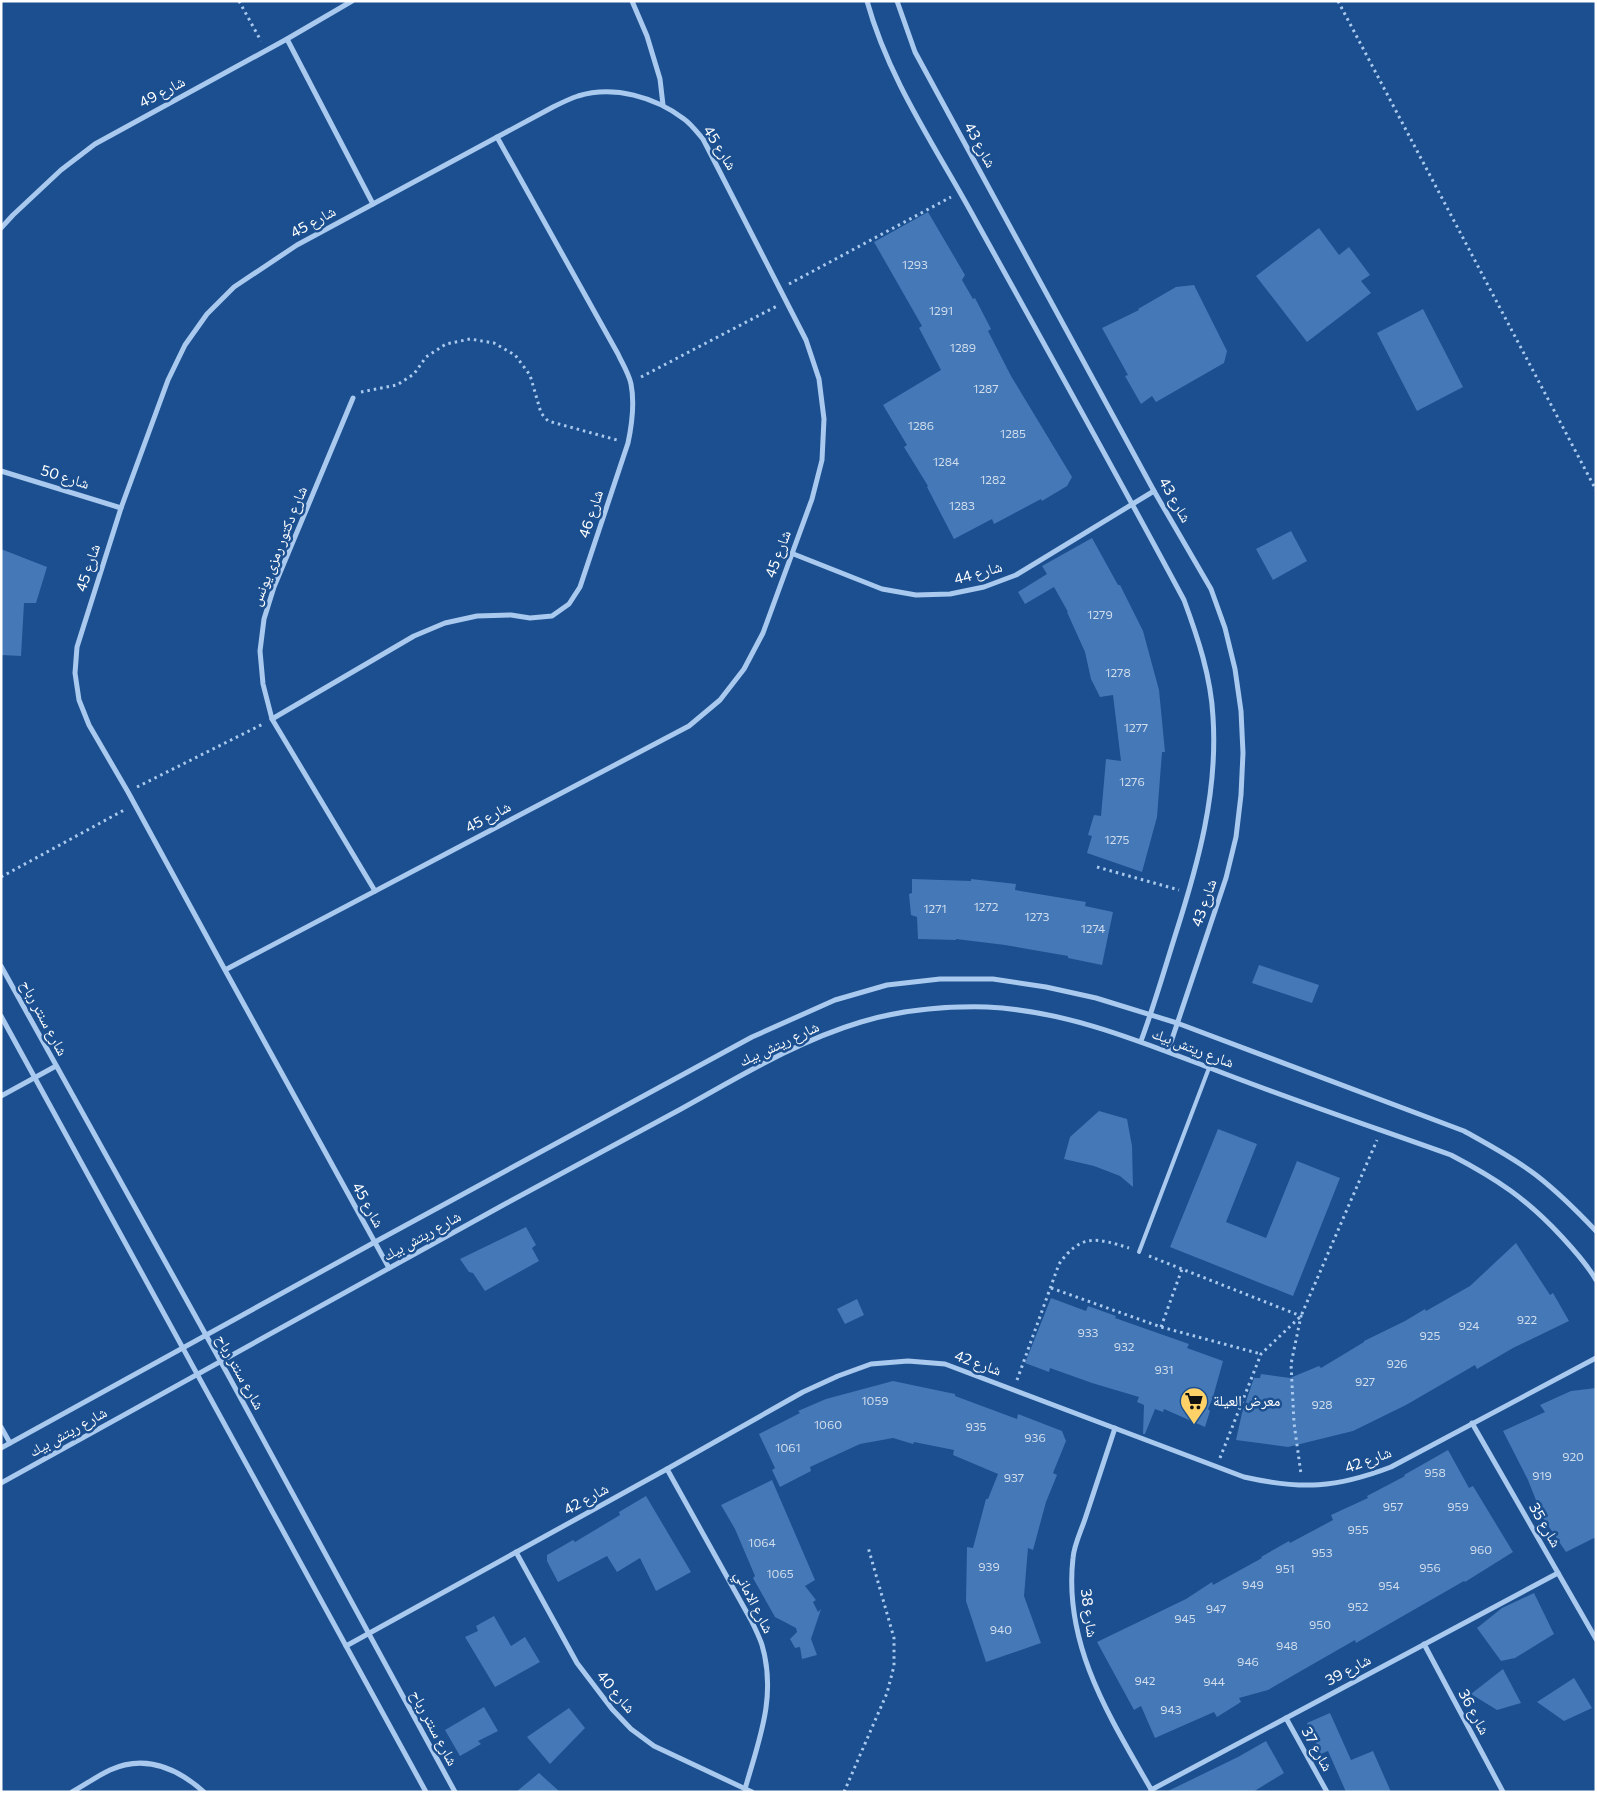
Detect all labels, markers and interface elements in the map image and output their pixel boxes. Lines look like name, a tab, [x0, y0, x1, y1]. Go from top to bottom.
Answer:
street label: شارع 49	[135, 71, 189, 112]
street label: شارع 43	[959, 119, 1001, 171]
street label: شارع 45	[699, 122, 742, 174]
street label: شارع 45	[287, 201, 339, 243]
house number: 1293	[902, 257, 928, 271]
house number: 1291	[929, 303, 953, 317]
house number: 1289	[950, 340, 976, 354]
house number: 1287	[973, 381, 999, 395]
house number: 1286	[908, 418, 934, 432]
house number: 1285	[1000, 426, 1026, 440]
house number: 1284	[933, 454, 959, 468]
street label: شارع 50	[38, 460, 92, 494]
house number: 1282	[980, 472, 1006, 486]
street label: شارع 43	[1154, 474, 1196, 526]
street label: شارع دكتور رمزى يونس	[246, 483, 312, 609]
street label: شارع 46	[574, 487, 608, 541]
house number: 1283	[949, 498, 975, 512]
street label: شارع 45	[760, 527, 796, 580]
street label: شارع 45	[71, 541, 105, 594]
street label: شارع 44	[952, 557, 1005, 589]
house number: 1279	[1087, 607, 1113, 621]
house number: 1278	[1105, 665, 1131, 679]
house number: 1277	[1124, 720, 1148, 734]
house number: 1276	[1119, 774, 1145, 788]
street label: شارع 45	[462, 797, 514, 837]
house number: 1275	[1105, 832, 1130, 846]
street label: شارع 43	[1187, 876, 1221, 929]
house number: 1272	[974, 899, 999, 913]
house number: 1271	[923, 901, 947, 915]
house number: 1273	[1025, 909, 1050, 923]
house number: 1274	[1081, 921, 1105, 935]
street label: شارع سنتر رباح	[16, 977, 72, 1060]
street label: شارع ريتش بيك	[736, 1017, 823, 1071]
street label: شارع ريتش بيك	[1149, 1023, 1237, 1073]
street label: شارع 45	[347, 1179, 389, 1231]
street label: شارع ريتش بيك	[379, 1206, 465, 1266]
house number: 922	[1517, 1312, 1538, 1326]
house number: 924	[1459, 1318, 1479, 1332]
house number: 933	[1078, 1325, 1099, 1339]
house number: 925	[1420, 1328, 1440, 1342]
street label: شارع سنتر رباح	[211, 1331, 269, 1413]
house number: 932	[1114, 1339, 1135, 1353]
street label: شارع 42	[952, 1345, 1004, 1381]
house number: 926	[1386, 1356, 1408, 1370]
house number: 931	[1154, 1362, 1174, 1376]
house number: 927	[1355, 1374, 1375, 1388]
supermarket icon: معرض العيلة	[1179, 1386, 1209, 1425]
place label: معرض العيلة	[1213, 1391, 1280, 1411]
house number: 1059	[861, 1393, 889, 1407]
house number: 928	[1311, 1397, 1333, 1411]
street label: شارع ريتش بيك	[25, 1402, 111, 1462]
house number: 1060	[814, 1417, 842, 1431]
house number: 935	[966, 1419, 987, 1433]
house number: 936	[1024, 1430, 1046, 1444]
house number: 1061	[775, 1440, 801, 1454]
street label: شارع 42	[1342, 1442, 1394, 1478]
house number: 920	[1562, 1449, 1584, 1463]
house number: 958	[1424, 1465, 1446, 1479]
house number: 919	[1532, 1468, 1552, 1482]
house number: 937	[1004, 1470, 1024, 1484]
street label: شارع 42	[560, 1478, 612, 1520]
house number: 957	[1383, 1499, 1403, 1513]
house number: 959	[1447, 1499, 1469, 1513]
street label: شارع 35	[1524, 1499, 1566, 1551]
house number: 955	[1347, 1522, 1369, 1536]
house number: 1064	[748, 1535, 776, 1549]
house number: 960	[1470, 1542, 1492, 1556]
house number: 953	[1311, 1545, 1333, 1559]
house number: 939	[978, 1559, 1000, 1573]
house number: 956	[1419, 1560, 1441, 1574]
house number: 951	[1275, 1561, 1295, 1575]
house number: 1065	[766, 1566, 794, 1580]
street label: شارع الاماني	[728, 1567, 778, 1638]
house number: 949	[1242, 1577, 1264, 1591]
house number: 954	[1378, 1578, 1400, 1592]
street label: شارع 38	[1076, 1587, 1102, 1639]
house number: 952	[1348, 1599, 1369, 1613]
house number: 947	[1206, 1601, 1226, 1615]
house number: 945	[1174, 1611, 1196, 1625]
house number: 950	[1309, 1617, 1331, 1631]
house number: 940	[990, 1622, 1012, 1636]
house number: 948	[1276, 1638, 1298, 1652]
street label: شارع 39	[1322, 1650, 1374, 1690]
house number: 946	[1237, 1654, 1259, 1668]
street label: شارع 40	[592, 1666, 640, 1718]
house number: 942	[1135, 1673, 1156, 1687]
house number: 944	[1203, 1674, 1225, 1688]
street label: شارع 36	[1454, 1686, 1494, 1738]
street label: شارع سنتر رباح	[406, 1687, 462, 1770]
house number: 943	[1160, 1702, 1182, 1716]
street label: شارع 37	[1297, 1723, 1337, 1775]

